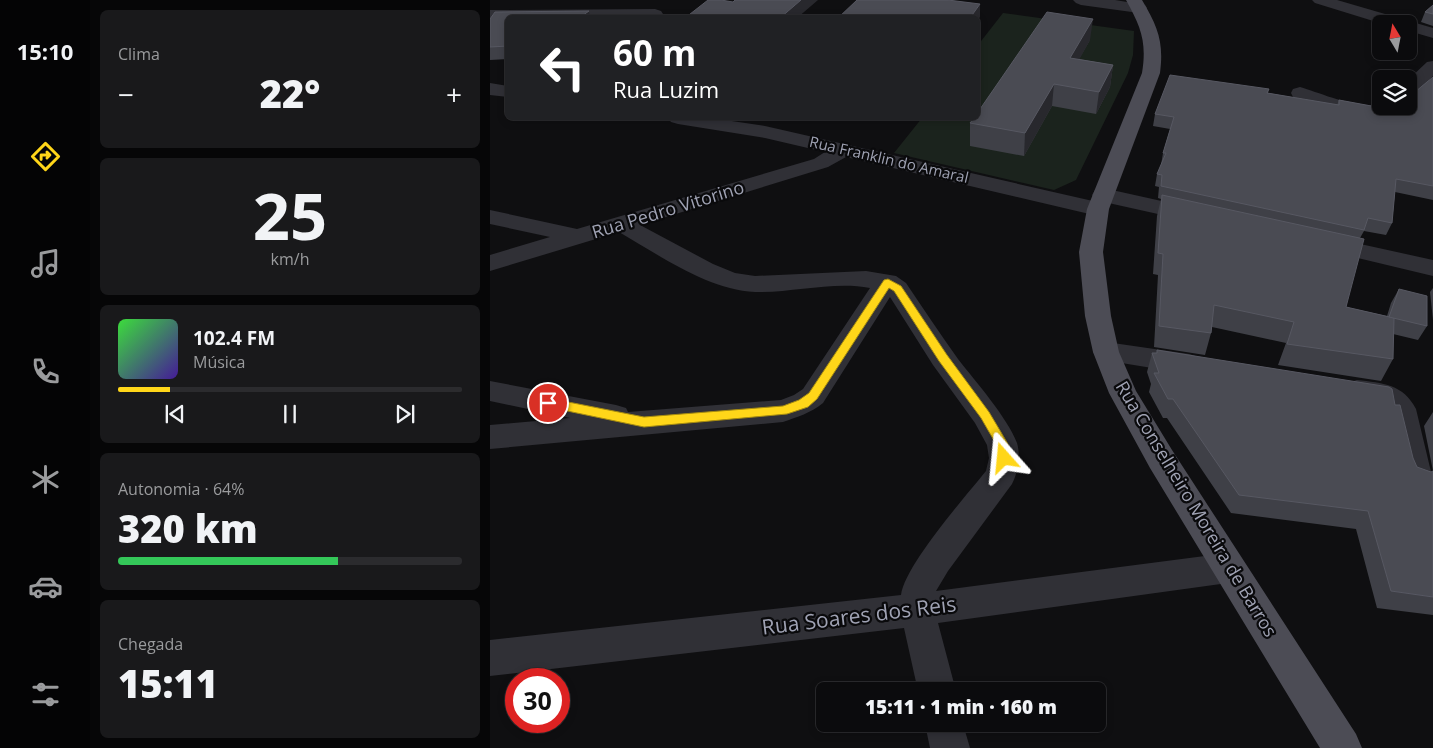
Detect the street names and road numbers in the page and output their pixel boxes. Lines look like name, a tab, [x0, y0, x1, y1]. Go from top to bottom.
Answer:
street label: Rua Franklin do Amaral	[808, 131, 971, 187]
street label: Rua Pedro Vitorino	[589, 174, 747, 244]
street label: Rua Conselheiro Moreira de Barros	[1111, 376, 1283, 641]
street label: Rua Soares dos Reis	[760, 589, 958, 641]

